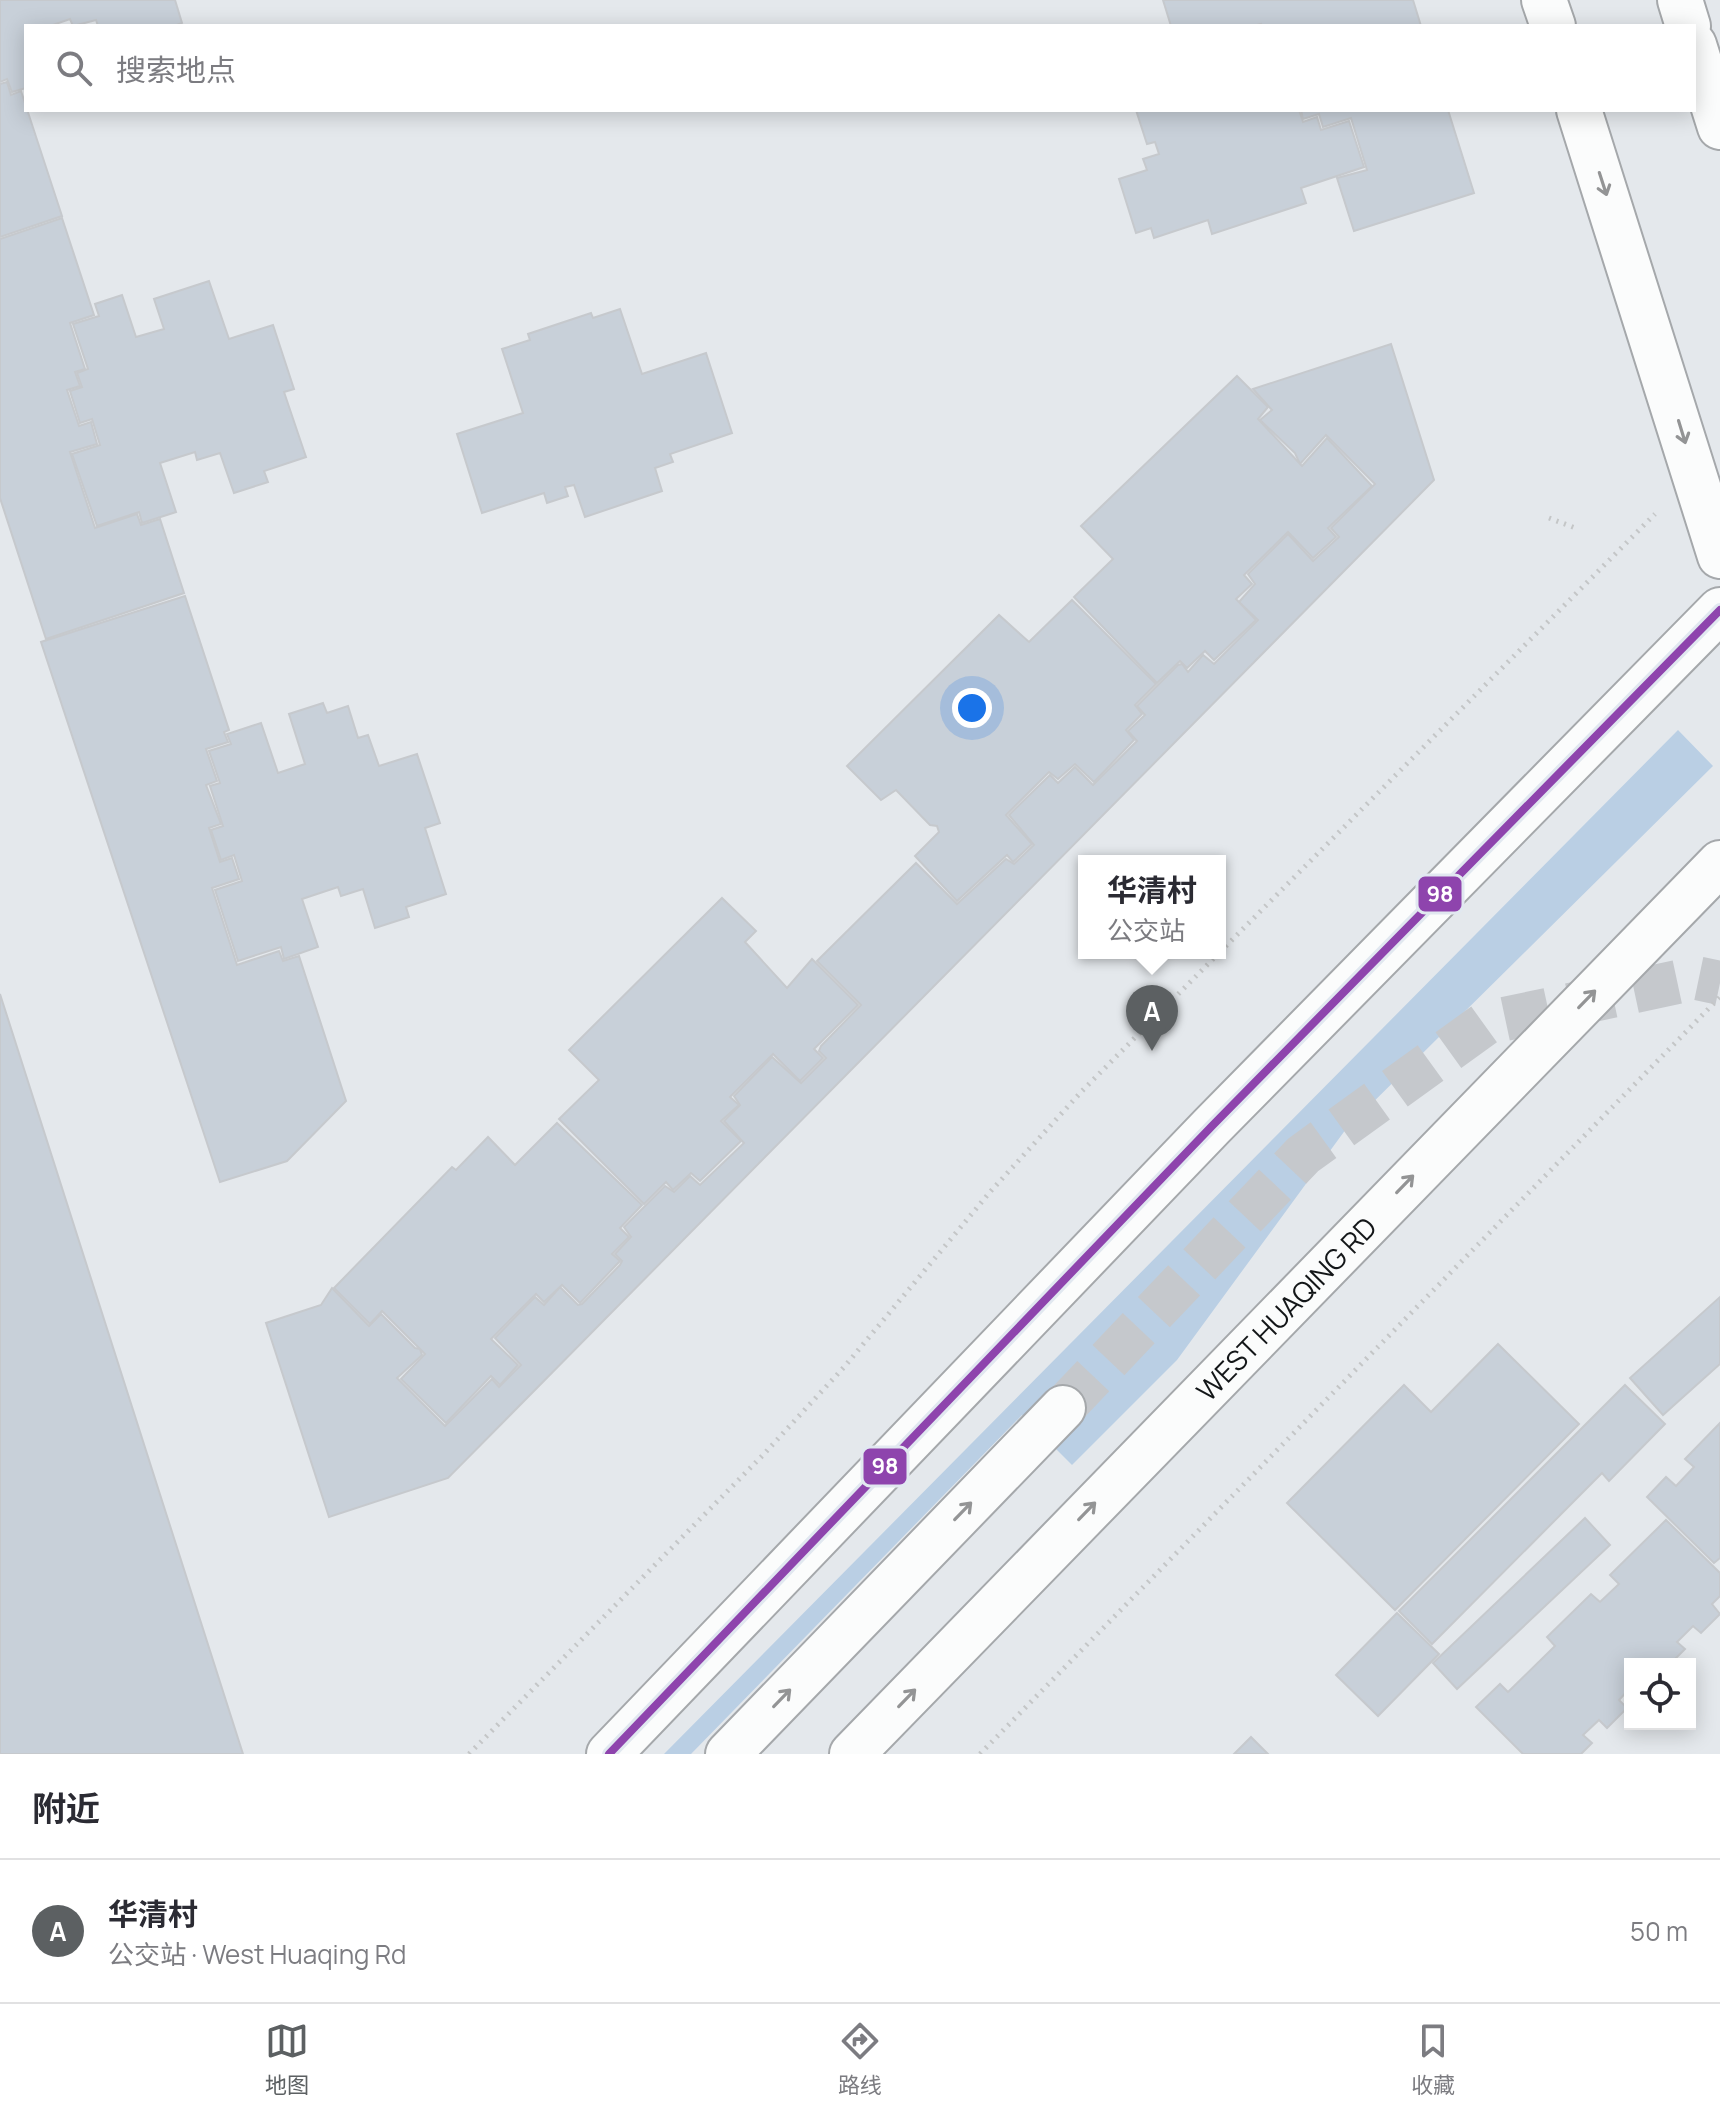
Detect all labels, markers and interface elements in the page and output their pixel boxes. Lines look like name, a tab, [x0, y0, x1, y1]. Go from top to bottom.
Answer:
search box	[24, 24, 1696, 112]
icon: search	[52, 46, 96, 90]
text: 搜索地点	[116, 49, 236, 90]
one-way arrow	[1596, 171, 1611, 197]
one-way arrow	[1675, 420, 1690, 445]
your location	[952, 688, 992, 728]
popup	[1078, 855, 1226, 959]
text: 华清村	[1107, 869, 1197, 910]
line badge: 98	[1417, 875, 1463, 913]
text: 98	[1426, 879, 1454, 909]
text: 公交站	[1107, 912, 1185, 948]
pin: A	[1126, 985, 1178, 1051]
one-way arrow	[1578, 989, 1597, 1009]
one-way arrow	[1395, 1175, 1414, 1194]
street label: WEST HUAQING RD	[1188, 1208, 1384, 1409]
line badge: 98	[862, 1447, 908, 1486]
text: 98	[871, 1451, 899, 1481]
one-way arrow	[953, 1501, 972, 1521]
one-way arrow	[1078, 1501, 1097, 1521]
map controls	[1624, 1658, 1696, 1730]
button: locate	[1624, 1658, 1696, 1730]
one-way arrow	[897, 1688, 916, 1708]
one-way arrow	[772, 1689, 791, 1708]
text: 附近	[32, 1785, 100, 1831]
text: 华清村	[108, 1893, 198, 1934]
text: A	[49, 1913, 67, 1949]
text: 50 m	[1630, 1913, 1688, 1949]
text: 公交站 · West Huaqing Rd	[108, 1936, 407, 1972]
tab: 地图	[265, 2019, 309, 2100]
tab: 路线	[838, 2019, 882, 2100]
tab: 收藏	[1411, 2019, 1455, 2100]

